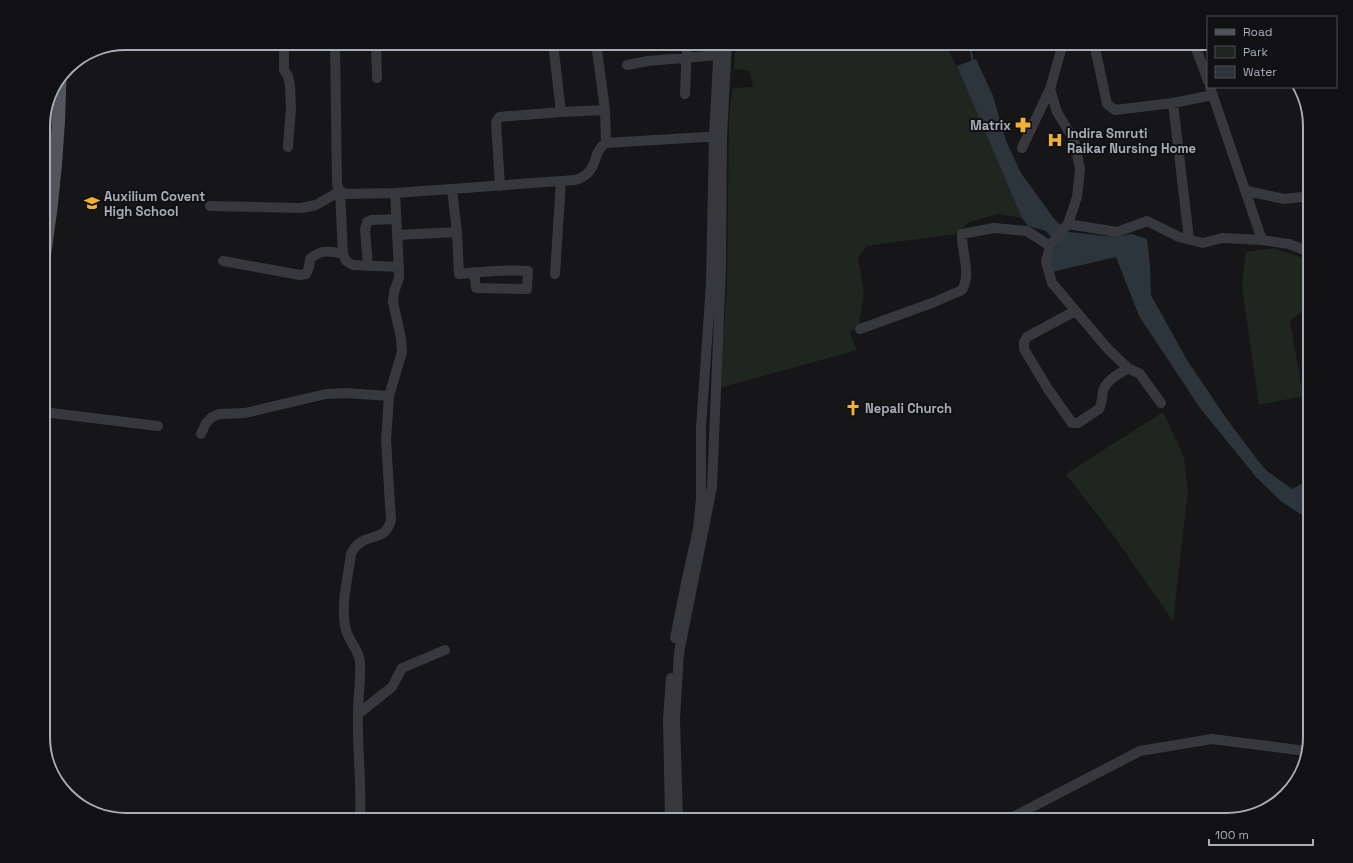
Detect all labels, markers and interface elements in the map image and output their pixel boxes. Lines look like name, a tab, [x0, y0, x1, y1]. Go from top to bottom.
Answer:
legend	[1207, 16, 1337, 88]
text: Road	[1243, 24, 1272, 40]
text: Park	[1243, 44, 1268, 60]
text: Water	[1243, 64, 1277, 80]
pharmacy icon: Matrix	[1014, 116, 1032, 134]
place label: Matrix	[970, 117, 1011, 134]
place label: Indira Smruti Raikar Nursing Home	[1067, 125, 1196, 157]
hospital icon: Indira Smruti Raikar Nursing Home	[1046, 131, 1064, 149]
place label: Auxilium Covent High School	[104, 188, 205, 220]
school or university icon: Auxilium Covent High School	[83, 194, 101, 212]
church icon: Nepali Church	[844, 399, 862, 417]
place label: Nepali Church	[865, 400, 952, 417]
scale bar	[1209, 821, 1313, 847]
text: 100 m	[1215, 827, 1249, 843]

